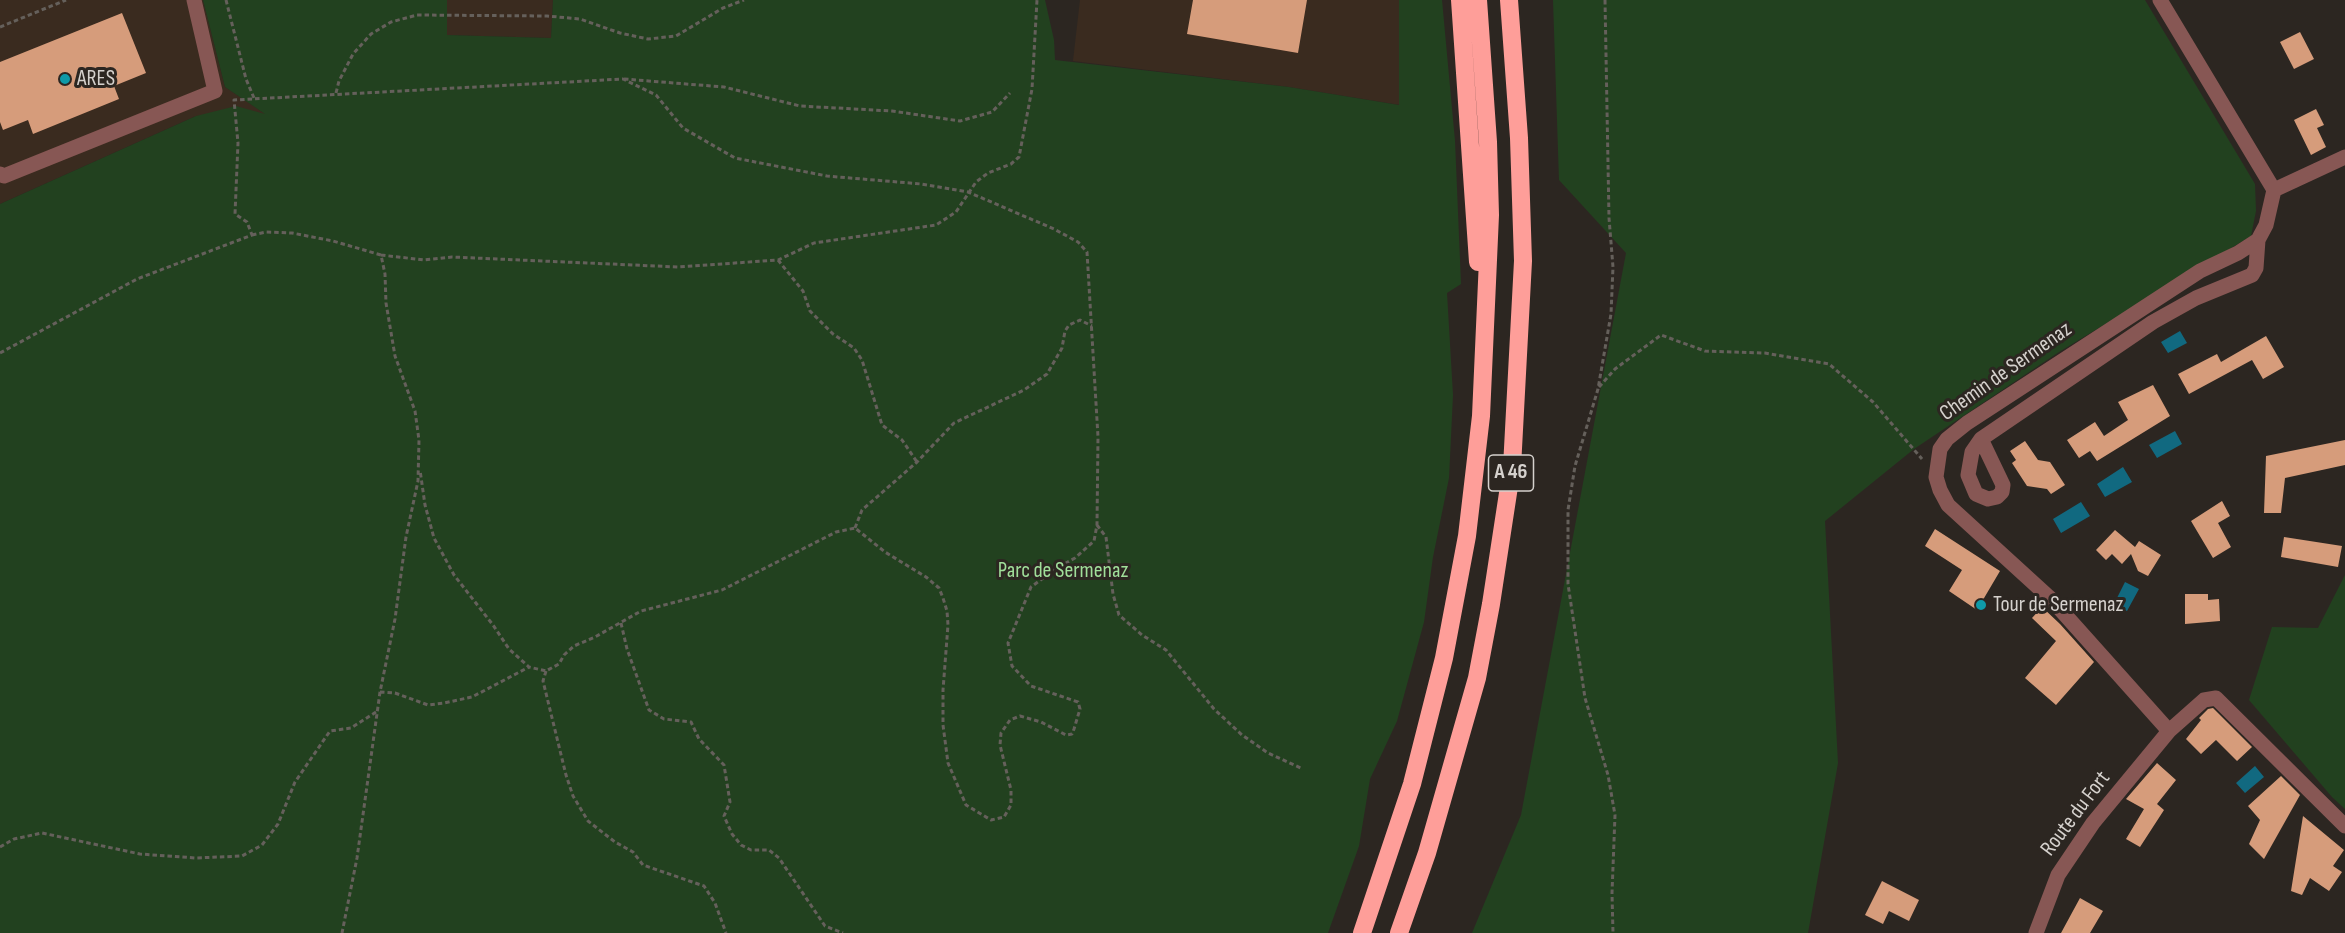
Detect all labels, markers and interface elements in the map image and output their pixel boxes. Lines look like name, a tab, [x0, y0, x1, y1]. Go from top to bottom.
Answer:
place label: ARES	[77, 66, 115, 92]
marker: ARES	[58, 72, 72, 86]
street label: Chemin de Sermenaz	[1935, 317, 2077, 427]
road number: A 46	[1488, 455, 1534, 491]
park label: Parc de Sermenaz	[998, 558, 1128, 584]
place label: Tour de Sermenaz	[1993, 592, 2123, 618]
marker: Tour de Sermenaz	[1974, 598, 1988, 612]
street label: Route du Fort	[2036, 766, 2116, 862]

